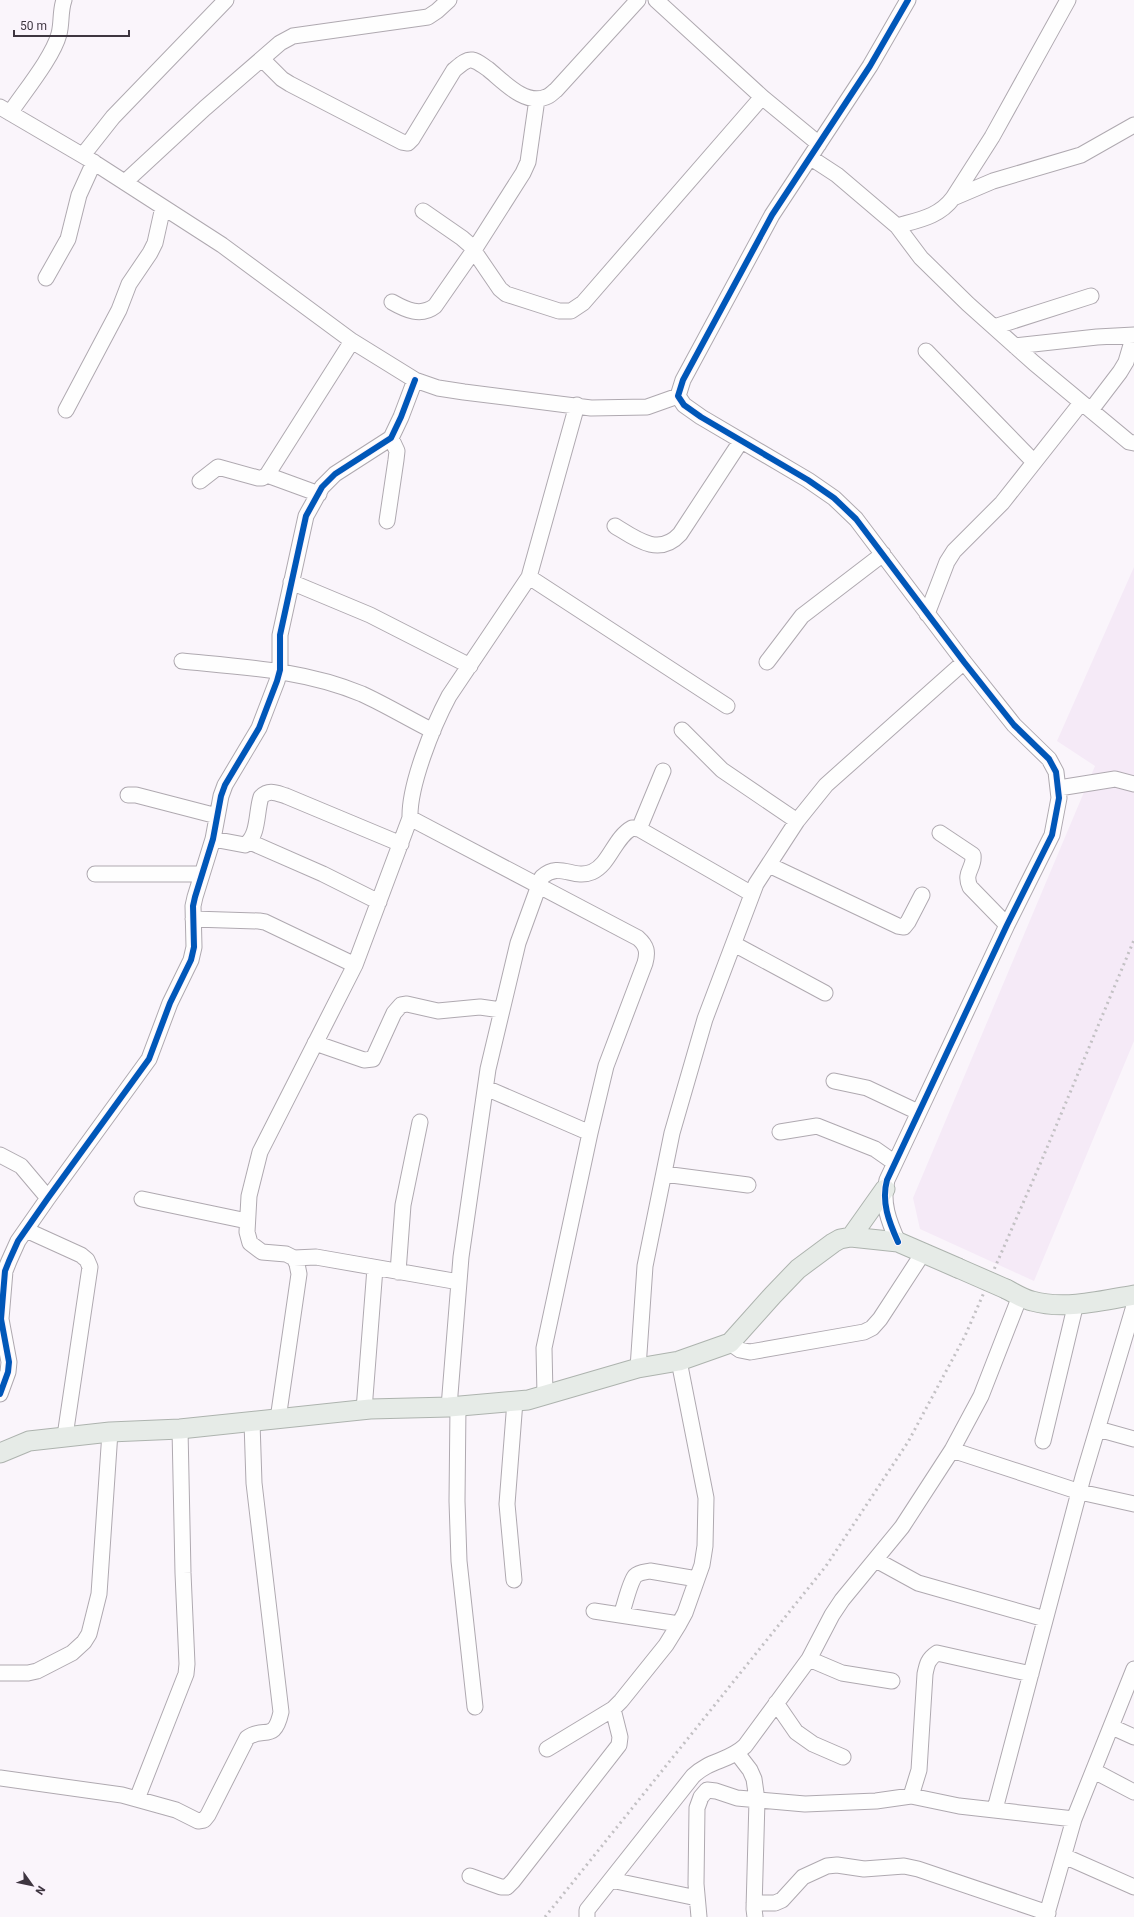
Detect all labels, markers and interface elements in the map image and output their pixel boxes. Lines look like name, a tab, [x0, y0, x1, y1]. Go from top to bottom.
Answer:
scale bar	[14, 12, 129, 38]
text: 50 m	[20, 19, 47, 33]
north arrow	[12, 1865, 52, 1905]
text: N	[32, 1883, 48, 1897]

